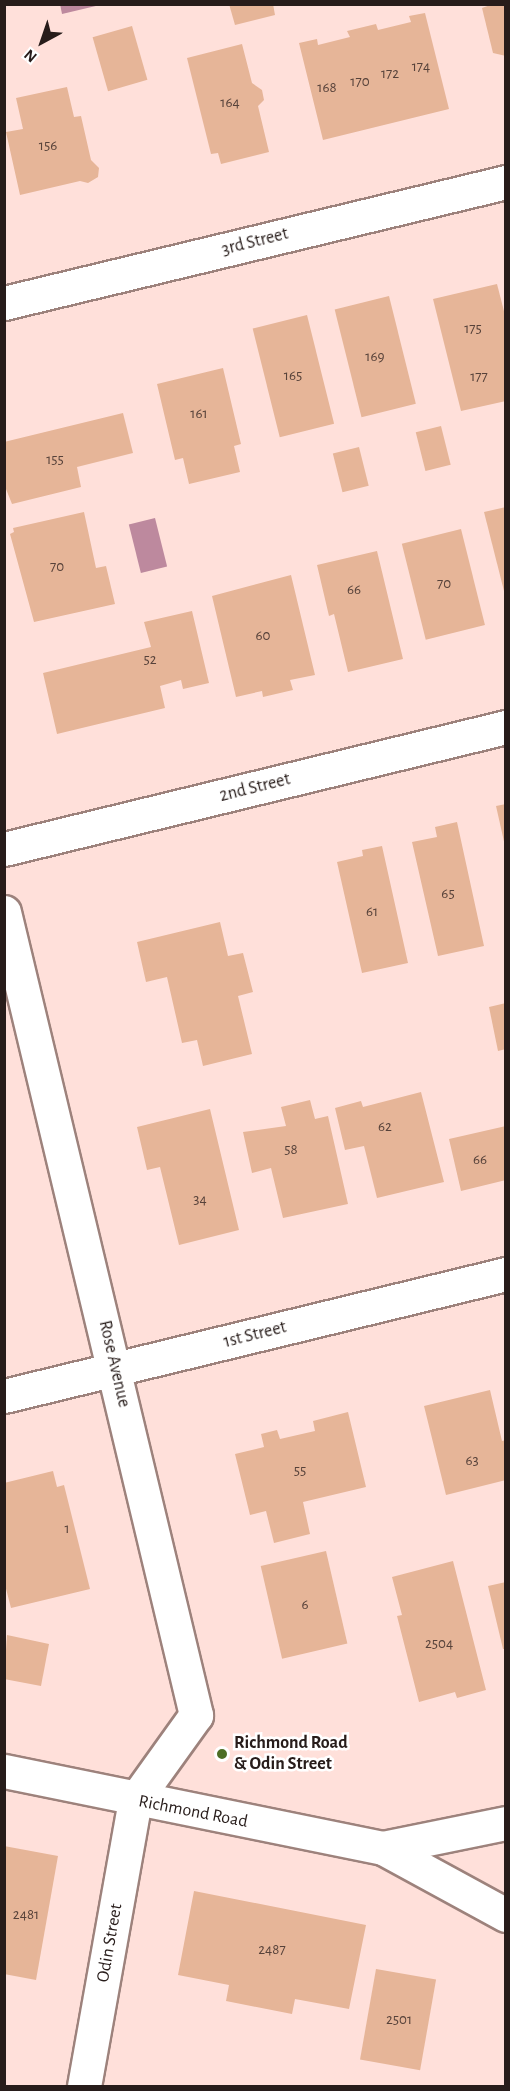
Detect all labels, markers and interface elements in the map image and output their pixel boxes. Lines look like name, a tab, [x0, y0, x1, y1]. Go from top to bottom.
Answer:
north arrow	[12, 12, 72, 72]
text: N	[21, 46, 40, 65]
house number: 174	[412, 58, 430, 76]
house number: 172	[381, 65, 399, 83]
house number: 170	[350, 73, 370, 91]
house number: 168	[317, 79, 337, 97]
house number: 164	[220, 94, 240, 112]
house number: 156	[39, 137, 57, 155]
street label: 3rd Street	[219, 223, 291, 261]
house number: 175	[464, 320, 482, 338]
house number: 169	[365, 348, 385, 366]
house number: 165	[284, 367, 302, 385]
house number: 177	[470, 368, 488, 386]
house number: 161	[190, 405, 208, 423]
house number: 155	[46, 451, 64, 469]
house number: 70	[50, 558, 64, 576]
house number: 70	[437, 575, 451, 593]
house number: 66	[347, 581, 361, 599]
house number: 60	[256, 627, 270, 645]
house number: 52	[143, 651, 157, 669]
street label: 2nd Street	[217, 769, 293, 807]
house number: 65	[441, 885, 455, 903]
house number: 61	[366, 903, 378, 921]
house number: 62	[378, 1118, 392, 1136]
house number: 58	[284, 1141, 298, 1159]
house number: 66	[473, 1151, 487, 1169]
house number: 34	[193, 1191, 207, 1209]
street label: 1st Street	[221, 1317, 289, 1353]
street label: Rose Avenue	[94, 1318, 134, 1410]
house number: 63	[465, 1452, 479, 1470]
house number: 55	[294, 1462, 306, 1480]
house number: 1	[64, 1520, 70, 1538]
house number: 6	[301, 1596, 309, 1614]
house number: 2504	[425, 1635, 453, 1653]
place label: Richmond Road & Odin Street	[234, 1733, 348, 1776]
marker: Richmond Road & Odin Street	[215, 1747, 229, 1761]
street label: Richmond Road	[137, 1791, 249, 1833]
street label: Odin Street	[92, 1902, 128, 1984]
house number: 2481	[13, 1906, 39, 1924]
house number: 2487	[258, 1941, 286, 1959]
house number: 2501	[386, 2011, 412, 2029]

